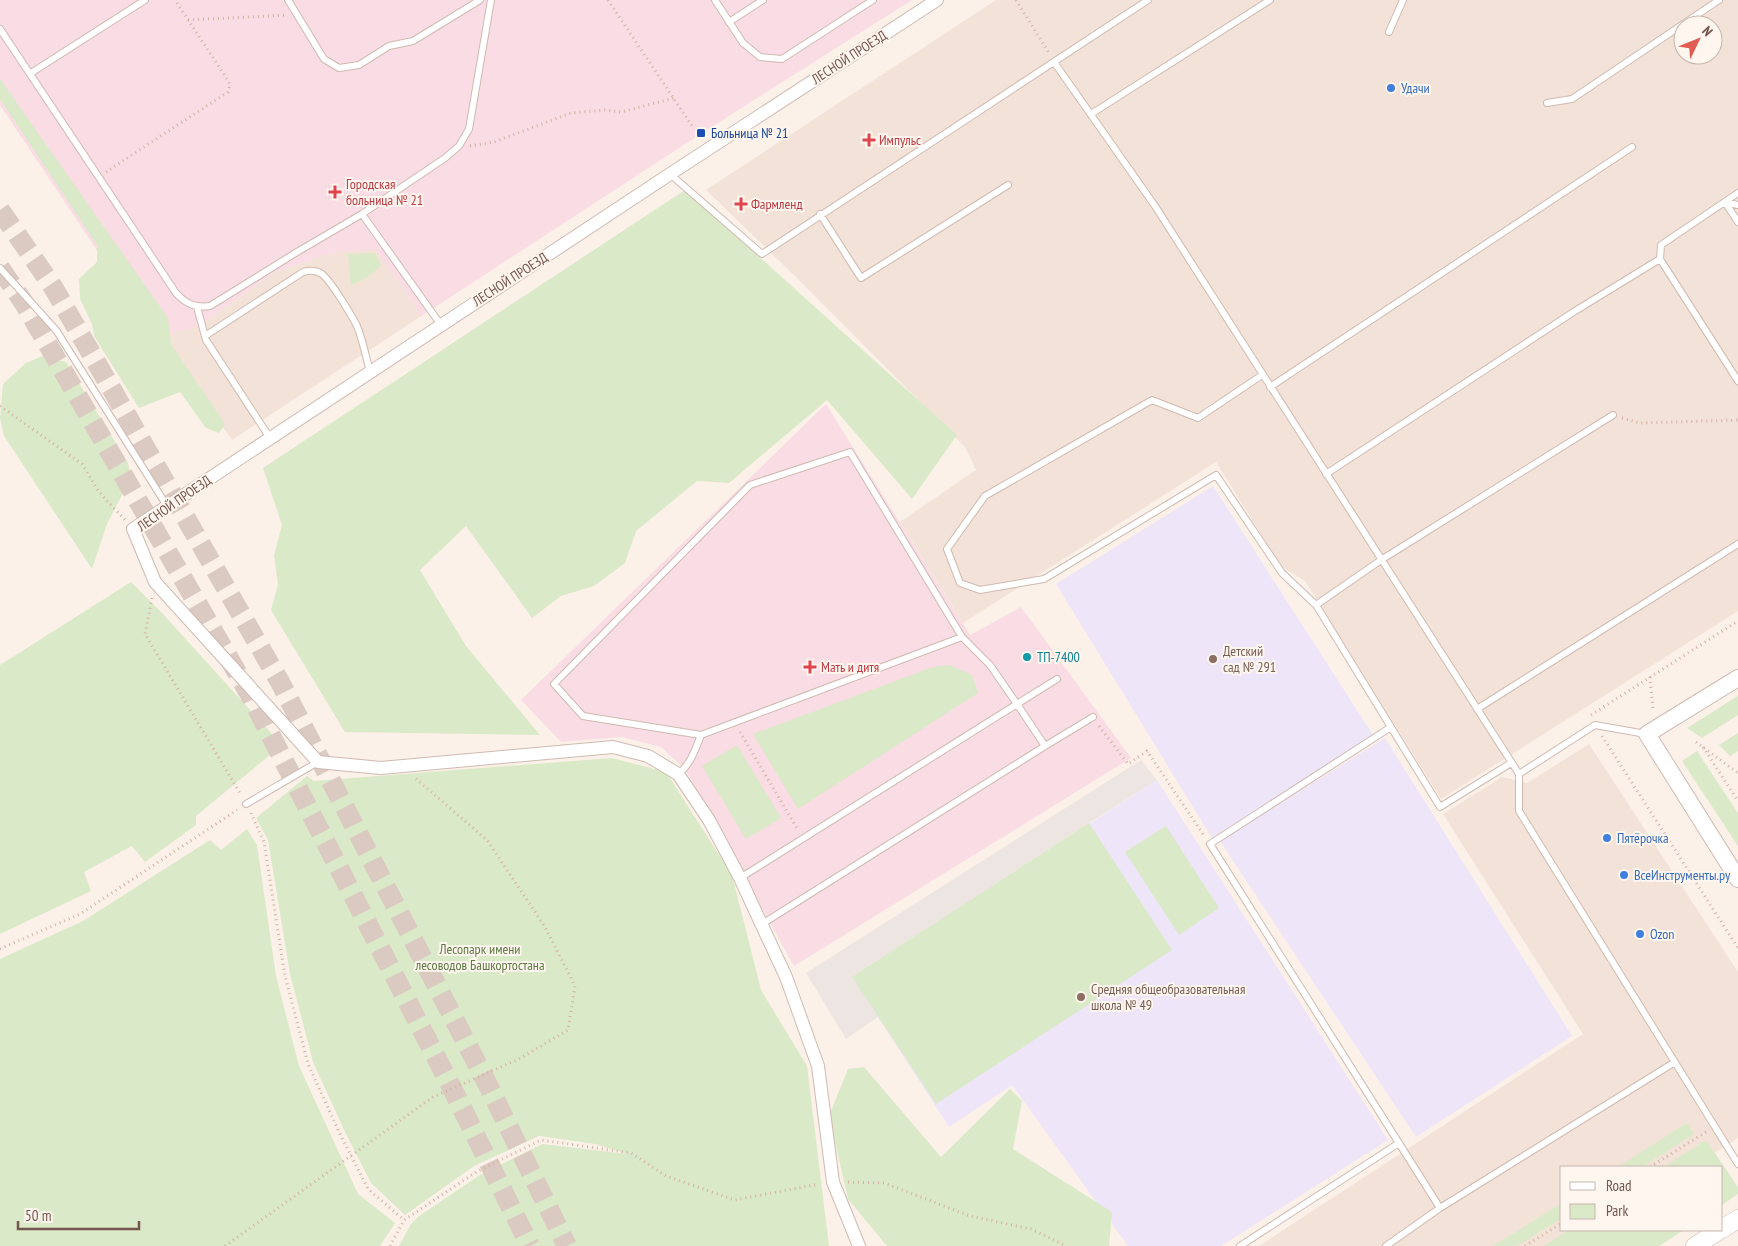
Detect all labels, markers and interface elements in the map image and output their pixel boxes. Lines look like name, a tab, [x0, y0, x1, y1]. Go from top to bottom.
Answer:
north arrow	[1673, 15, 1723, 65]
text: N	[1698, 22, 1717, 40]
street label: ЛЕСНОЙ ПРОЕЗД	[807, 26, 890, 89]
place label: Удачи	[1401, 79, 1430, 97]
marker: Удачи	[1385, 82, 1397, 94]
place label: Больница № 21	[711, 124, 788, 142]
marker: Больница № 21	[695, 127, 707, 139]
place label: Импульс	[879, 131, 921, 149]
marker: Импульс	[863, 134, 875, 146]
place label: Городская больница № 21	[346, 175, 423, 209]
marker: Городская больница № 21	[328, 185, 342, 199]
place label: Фармленд	[751, 195, 803, 213]
marker: Фармленд	[735, 198, 747, 210]
street label: ЛЕСНОЙ ПРОЕЗД	[468, 248, 551, 311]
street label: ЛЕСНОЙ ПРОЕЗД	[133, 471, 215, 536]
place label: Детский сад № 291	[1223, 642, 1276, 676]
place label: ТП-7400	[1037, 648, 1080, 666]
marker: ТП-7400	[1021, 651, 1033, 663]
marker: Детский сад № 291	[1207, 653, 1219, 665]
place label: Мать и дитя	[821, 658, 879, 676]
marker: Мать и дитя	[803, 660, 817, 674]
place label: Пятёрочка	[1617, 829, 1669, 847]
marker: Пятёрочка	[1601, 832, 1613, 844]
place label: ВсеИнструменты.ру	[1634, 866, 1731, 884]
marker: ВсеИнструменты.ру	[1618, 869, 1630, 881]
place label: Ozon	[1650, 925, 1675, 943]
marker: Ozon	[1634, 928, 1646, 940]
park label: Лесопарк имени лесоводов Башкортостана	[414, 940, 545, 974]
place label: Средняя общеобразовательная школа № 49	[1091, 980, 1245, 1014]
marker: Средняя общеобразовательная школа № 49	[1075, 991, 1087, 1003]
legend	[1560, 1166, 1723, 1231]
text: Road	[1606, 1176, 1632, 1195]
scale bar	[18, 1198, 139, 1230]
text: Park	[1606, 1201, 1628, 1220]
text: 50 m	[25, 1206, 51, 1225]

